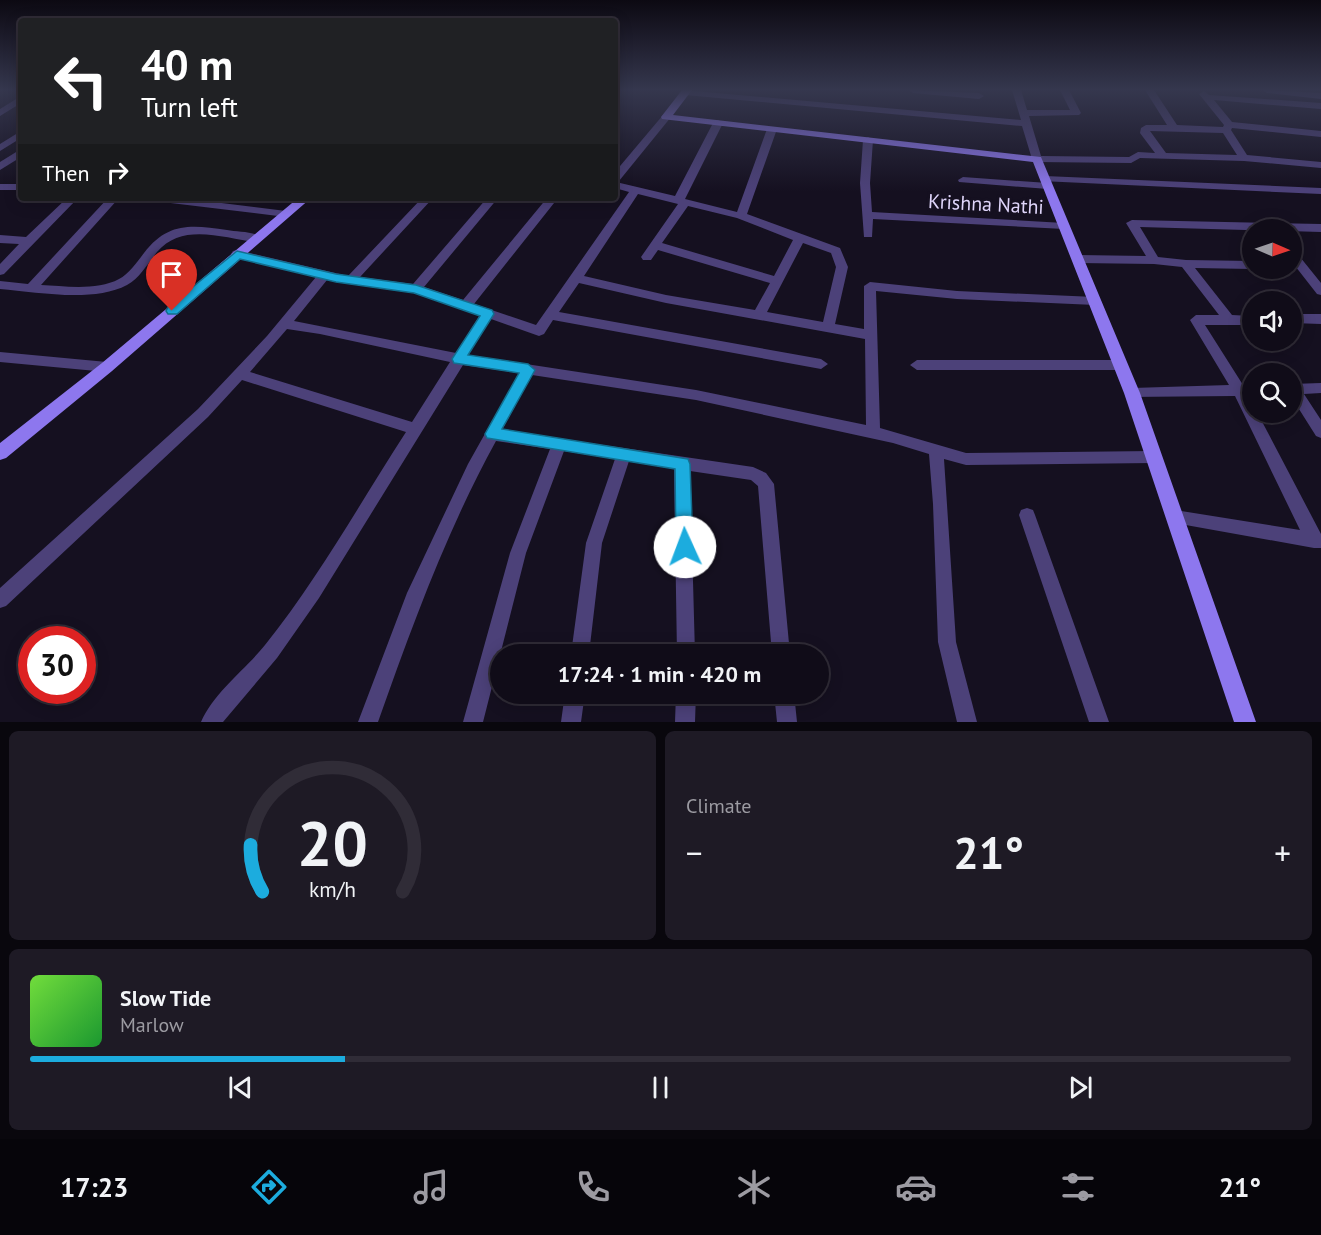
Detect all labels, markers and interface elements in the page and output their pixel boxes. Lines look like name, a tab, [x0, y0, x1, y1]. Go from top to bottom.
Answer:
text: 40 m	[141, 37, 233, 92]
icon: left	[42, 42, 120, 120]
text: Turn left	[141, 90, 238, 124]
icon: right	[101, 156, 134, 189]
text: Then	[42, 159, 89, 187]
street label: Krishna Nathi	[927, 188, 1045, 220]
north arrow	[1242, 219, 1302, 279]
map controls	[1242, 219, 1302, 423]
pin	[146, 249, 197, 311]
icon: arrive	[155, 258, 188, 291]
button: sound	[1242, 291, 1302, 351]
button: search	[1242, 363, 1302, 423]
position arrow	[653, 515, 717, 579]
speed limit sign: 30	[18, 626, 96, 704]
text: 17:24 · 1 min · 420 m	[558, 660, 761, 688]
text: Climate	[686, 793, 752, 819]
text: 20	[297, 802, 368, 883]
text: 21°	[953, 823, 1024, 881]
text: −	[686, 831, 703, 874]
text: +	[1274, 831, 1291, 874]
text: km/h	[309, 876, 356, 904]
text: Slow Tide	[120, 984, 211, 1012]
text: Marlow	[120, 1012, 184, 1038]
icon: previous	[224, 1071, 257, 1104]
icon: pause	[644, 1071, 677, 1104]
icon: next	[1064, 1071, 1097, 1104]
icon: directions	[248, 1166, 290, 1208]
icon: music	[410, 1166, 452, 1208]
icon: phone	[572, 1166, 614, 1208]
icon: climate	[733, 1166, 775, 1208]
icon: car	[895, 1166, 937, 1208]
icon: filters	[1057, 1166, 1099, 1208]
text: 17:23	[60, 1170, 128, 1204]
text: 21°	[1219, 1170, 1261, 1204]

